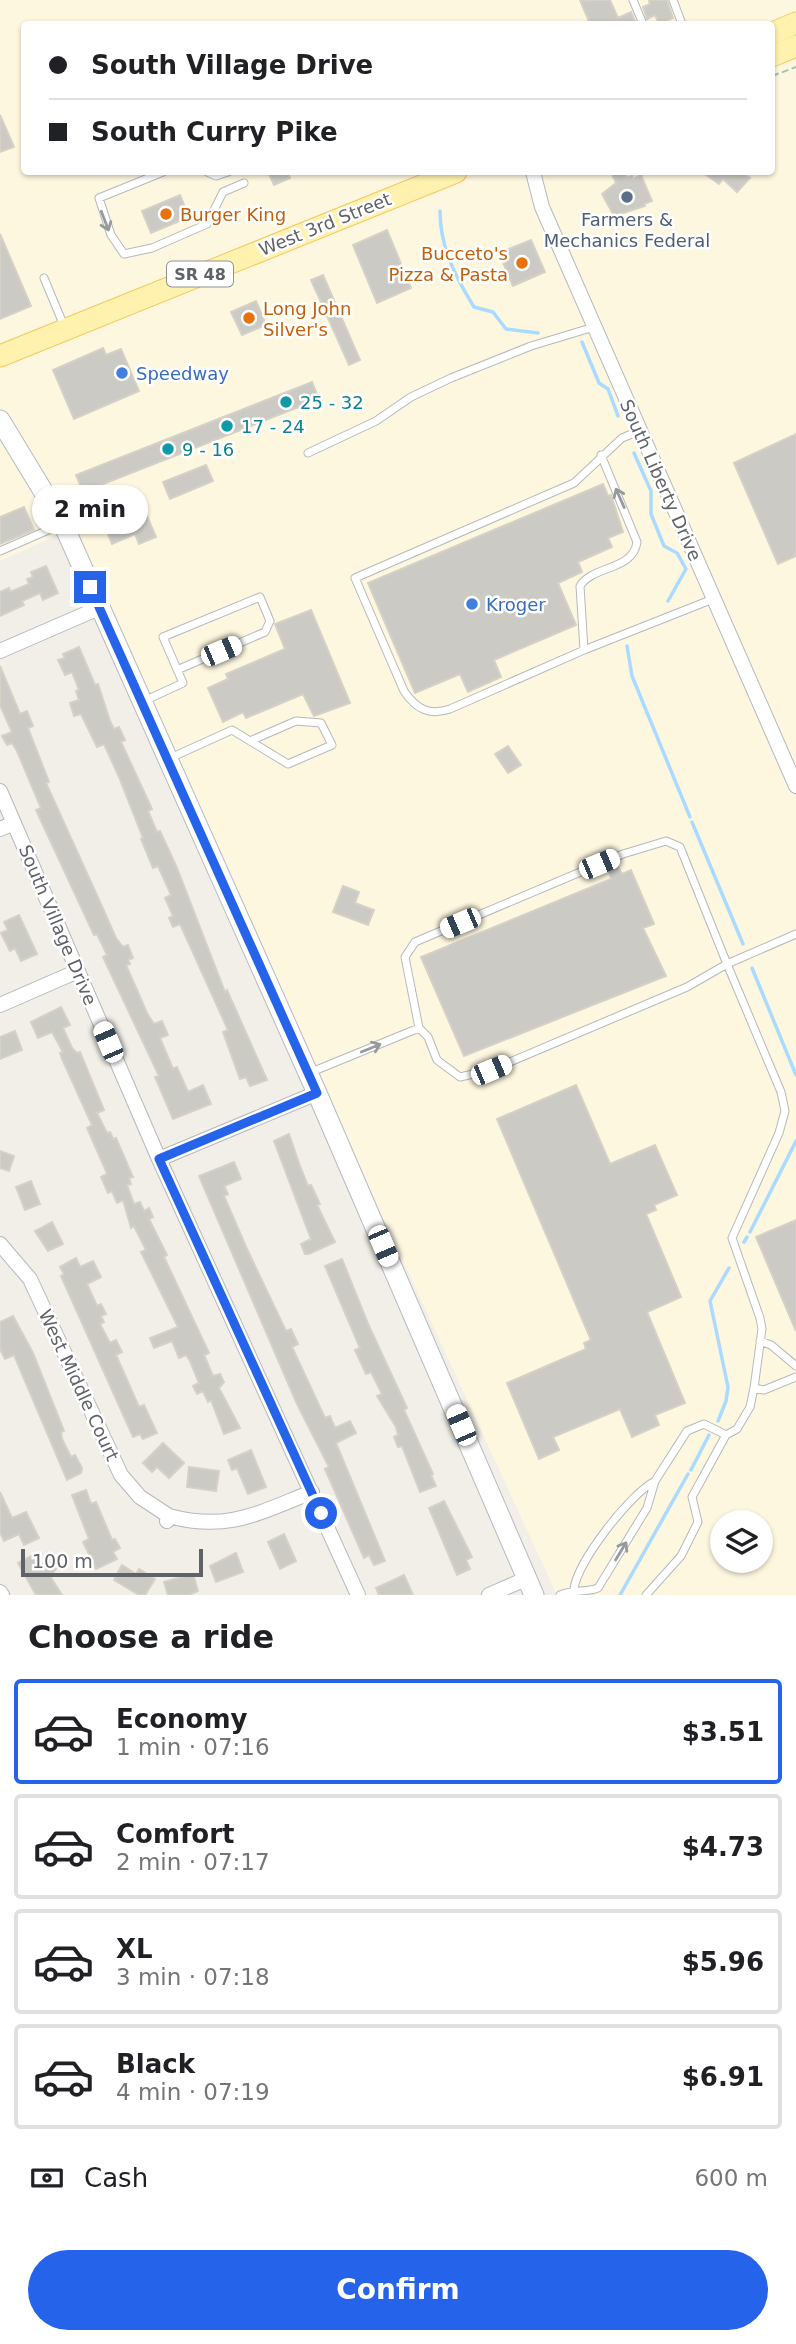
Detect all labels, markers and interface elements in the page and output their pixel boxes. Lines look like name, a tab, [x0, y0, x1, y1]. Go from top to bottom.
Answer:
text: South Village Drive	[91, 50, 373, 80]
text: South Curry Pike	[91, 117, 338, 147]
street label: West 3rd Street	[256, 188, 394, 260]
marker: Farmers & Mechanics Federal	[619, 189, 635, 205]
place label: Burger King	[180, 204, 286, 225]
marker: Burger King	[158, 206, 174, 222]
place label: Farmers & Mechanics Federal	[544, 209, 710, 251]
one-way arrow	[100, 210, 113, 232]
place label: Bucceto's Pizza & Pasta	[389, 243, 508, 285]
marker: Bucceto's Pizza & Pasta	[514, 255, 530, 271]
road number: SR 48	[167, 262, 233, 286]
place label: Long John Silver's	[263, 298, 351, 340]
marker: Long John Silver's	[241, 310, 257, 326]
place label: Speedway	[136, 363, 229, 384]
marker: Speedway	[114, 365, 130, 381]
place label: 25 - 32	[300, 392, 364, 413]
marker: 25 - 32	[278, 394, 294, 410]
street label: South Liberty Drive	[616, 396, 706, 564]
place label: 17 - 24	[241, 416, 305, 437]
marker: 17 - 24	[219, 418, 235, 434]
place label: 9 - 16	[182, 439, 234, 460]
marker: 9 - 16	[160, 441, 176, 457]
callout: 2 min	[32, 486, 148, 534]
one-way arrow	[613, 488, 626, 509]
text: 2 min	[54, 496, 126, 522]
route end	[74, 571, 106, 603]
place label: Kroger	[486, 594, 546, 615]
marker: Kroger	[464, 596, 480, 612]
car	[198, 633, 245, 669]
street label: South Village Drive	[15, 842, 101, 1008]
car	[576, 846, 623, 882]
car	[437, 905, 484, 941]
car	[91, 1019, 126, 1065]
one-way arrow	[360, 1040, 382, 1053]
car	[468, 1052, 515, 1088]
car	[366, 1223, 401, 1269]
street label: West Middle Court	[35, 1306, 123, 1464]
car	[444, 1402, 479, 1448]
route start	[305, 1497, 337, 1529]
map controls	[710, 1510, 773, 1573]
button: layers	[710, 1510, 773, 1573]
one-way arrow	[614, 1542, 628, 1562]
scale bar	[21, 1546, 203, 1578]
text: 100 m	[32, 1550, 93, 1572]
text: Choose a ride	[28, 1618, 274, 1656]
icon: car	[32, 1700, 95, 1763]
text: Economy	[116, 1704, 247, 1734]
text: $3.51	[682, 1717, 764, 1747]
text: 1 min · 07:16	[116, 1734, 270, 1760]
icon: car	[32, 1815, 95, 1878]
text: Comfort	[116, 1819, 234, 1849]
text: $4.73	[682, 1832, 764, 1862]
text: 2 min · 07:17	[116, 1849, 270, 1875]
icon: car	[32, 1930, 95, 1993]
text: XL	[116, 1934, 153, 1964]
text: $5.96	[682, 1947, 764, 1977]
text: 3 min · 07:18	[116, 1964, 270, 1990]
icon: car	[32, 2045, 95, 2108]
text: Black	[116, 2049, 195, 2079]
text: $6.91	[682, 2062, 764, 2092]
text: 4 min · 07:19	[116, 2079, 270, 2105]
icon: cash	[28, 2159, 66, 2197]
text: Cash	[84, 2163, 148, 2193]
text: 600 m	[694, 2165, 768, 2191]
button: Confirm	[28, 2250, 768, 2330]

